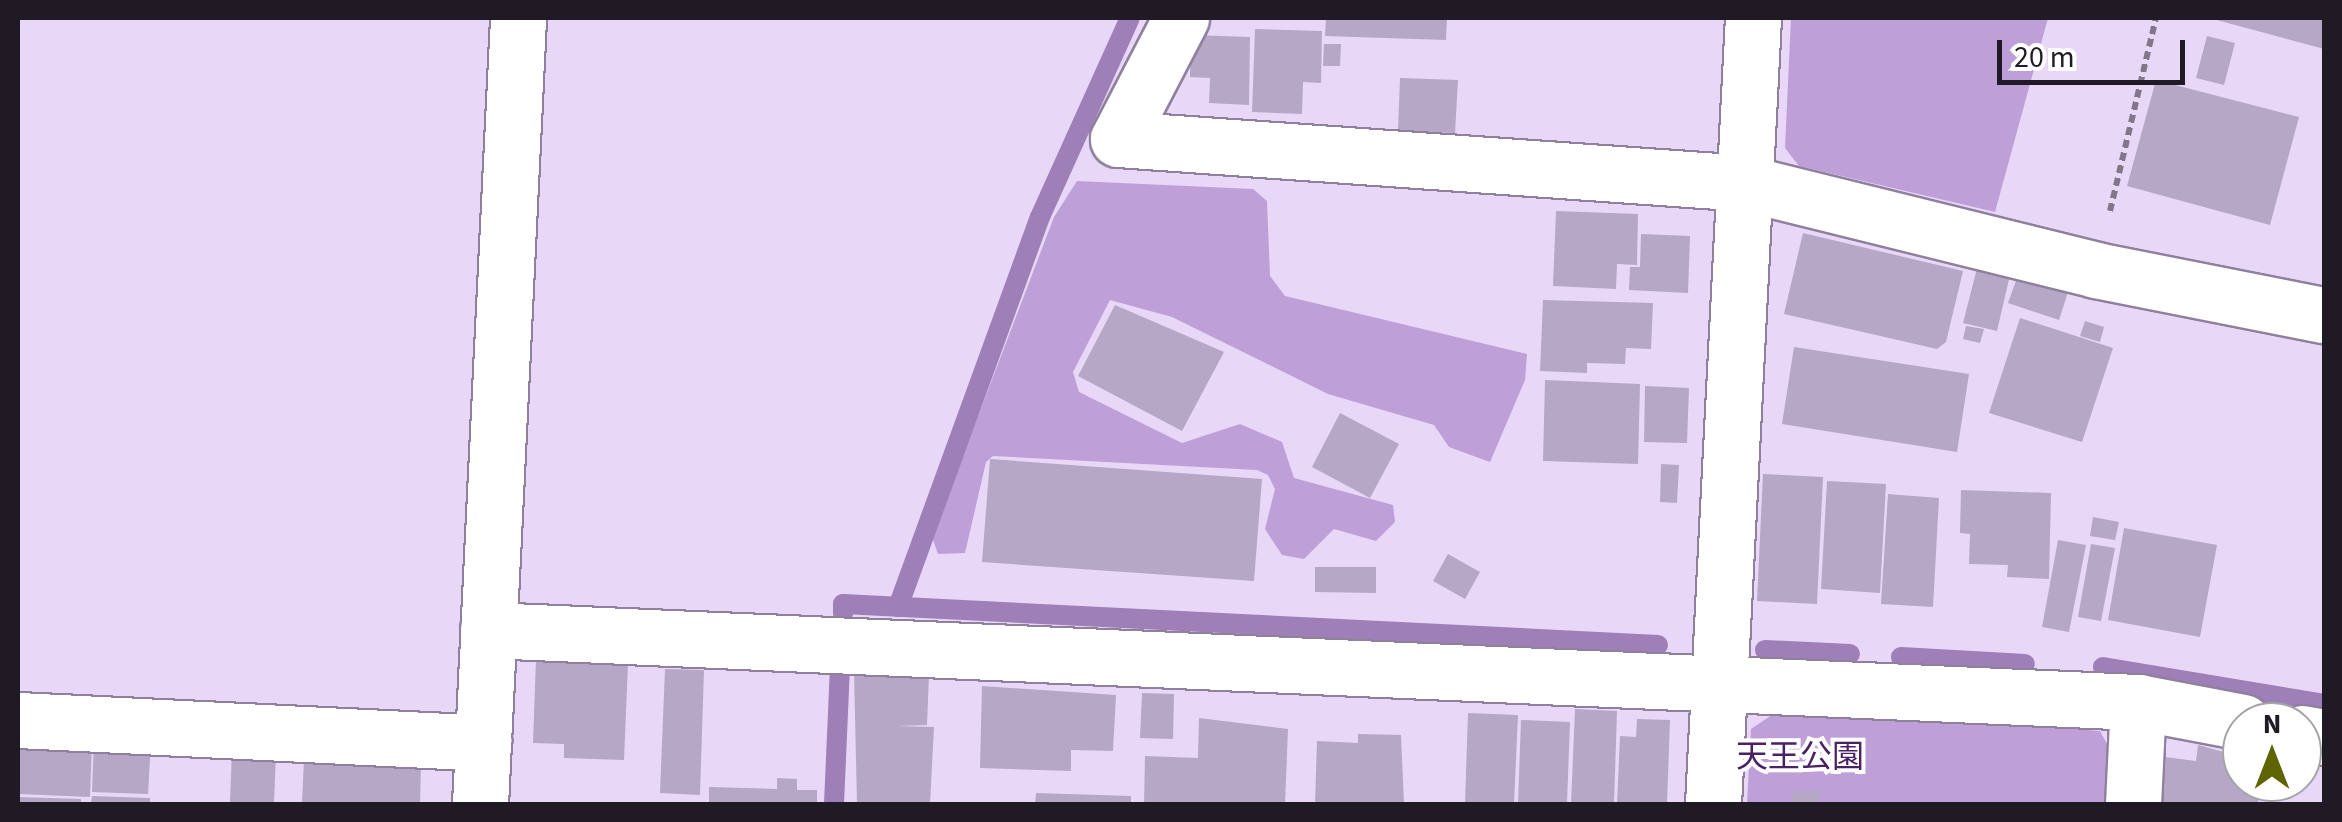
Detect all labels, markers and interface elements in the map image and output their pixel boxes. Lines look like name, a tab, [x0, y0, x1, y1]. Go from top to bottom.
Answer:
scale bar	[2002, 20, 2190, 82]
text: 20 m	[2014, 36, 2075, 79]
north arrow	[2222, 702, 2322, 802]
text: N	[2263, 704, 2281, 744]
park label: 天王公園	[1736, 738, 1864, 776]

